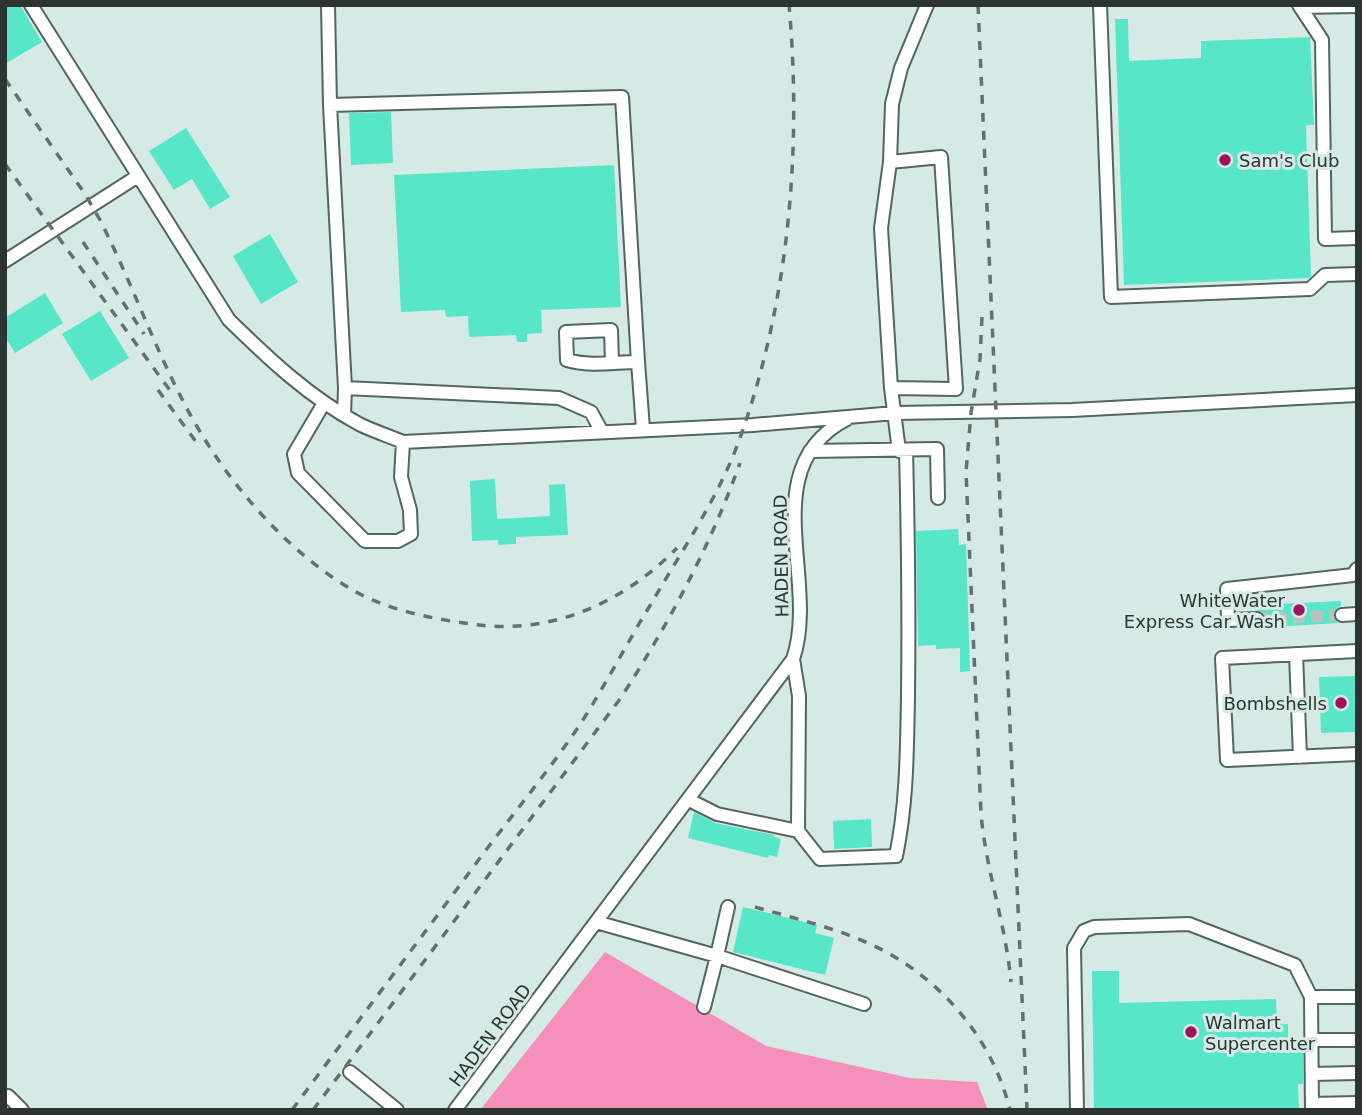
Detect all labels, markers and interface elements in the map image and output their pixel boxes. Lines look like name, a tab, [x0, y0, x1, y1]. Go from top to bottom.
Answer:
place label: Sam's Club	[1239, 150, 1339, 171]
marker: Sam's Club	[1217, 152, 1233, 168]
street label: HADEN ROAD	[769, 494, 793, 618]
place label: WhiteWater Express Car Wash	[1124, 590, 1286, 632]
marker: WhiteWater Express Car Wash	[1291, 602, 1307, 618]
place label: Bombshells	[1223, 693, 1327, 714]
marker: Bombshells	[1333, 695, 1349, 711]
street label: HADEN ROAD	[445, 980, 535, 1090]
place label: Walmart Supercenter	[1205, 1012, 1316, 1054]
marker: Walmart Supercenter	[1183, 1024, 1199, 1040]

